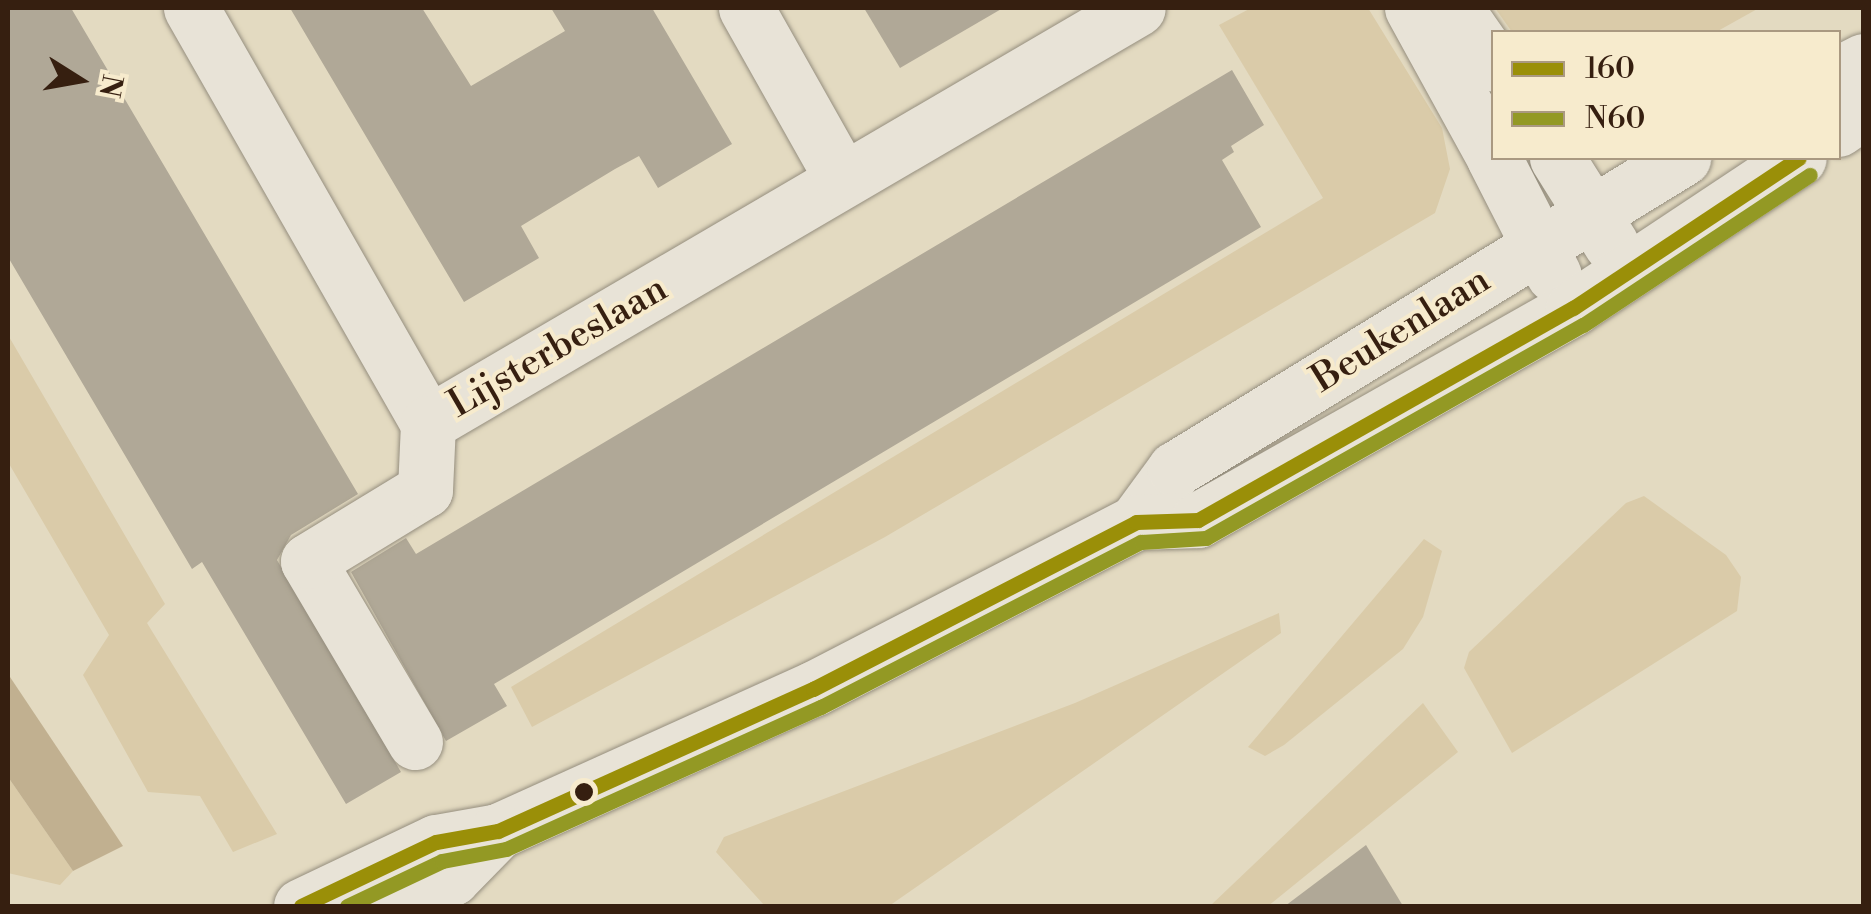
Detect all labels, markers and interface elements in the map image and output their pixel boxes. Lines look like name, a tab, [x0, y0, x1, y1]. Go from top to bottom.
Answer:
north arrow	[30, 30, 130, 130]
legend	[1491, 30, 1841, 160]
text: 160	[1585, 50, 1635, 88]
text: N	[91, 72, 129, 100]
text: N60	[1585, 100, 1645, 138]
street label: Beukenlaan	[1304, 257, 1498, 403]
street label: Lijsterbeslaan	[441, 266, 675, 428]
unlabelled marker	[574, 782, 594, 802]

